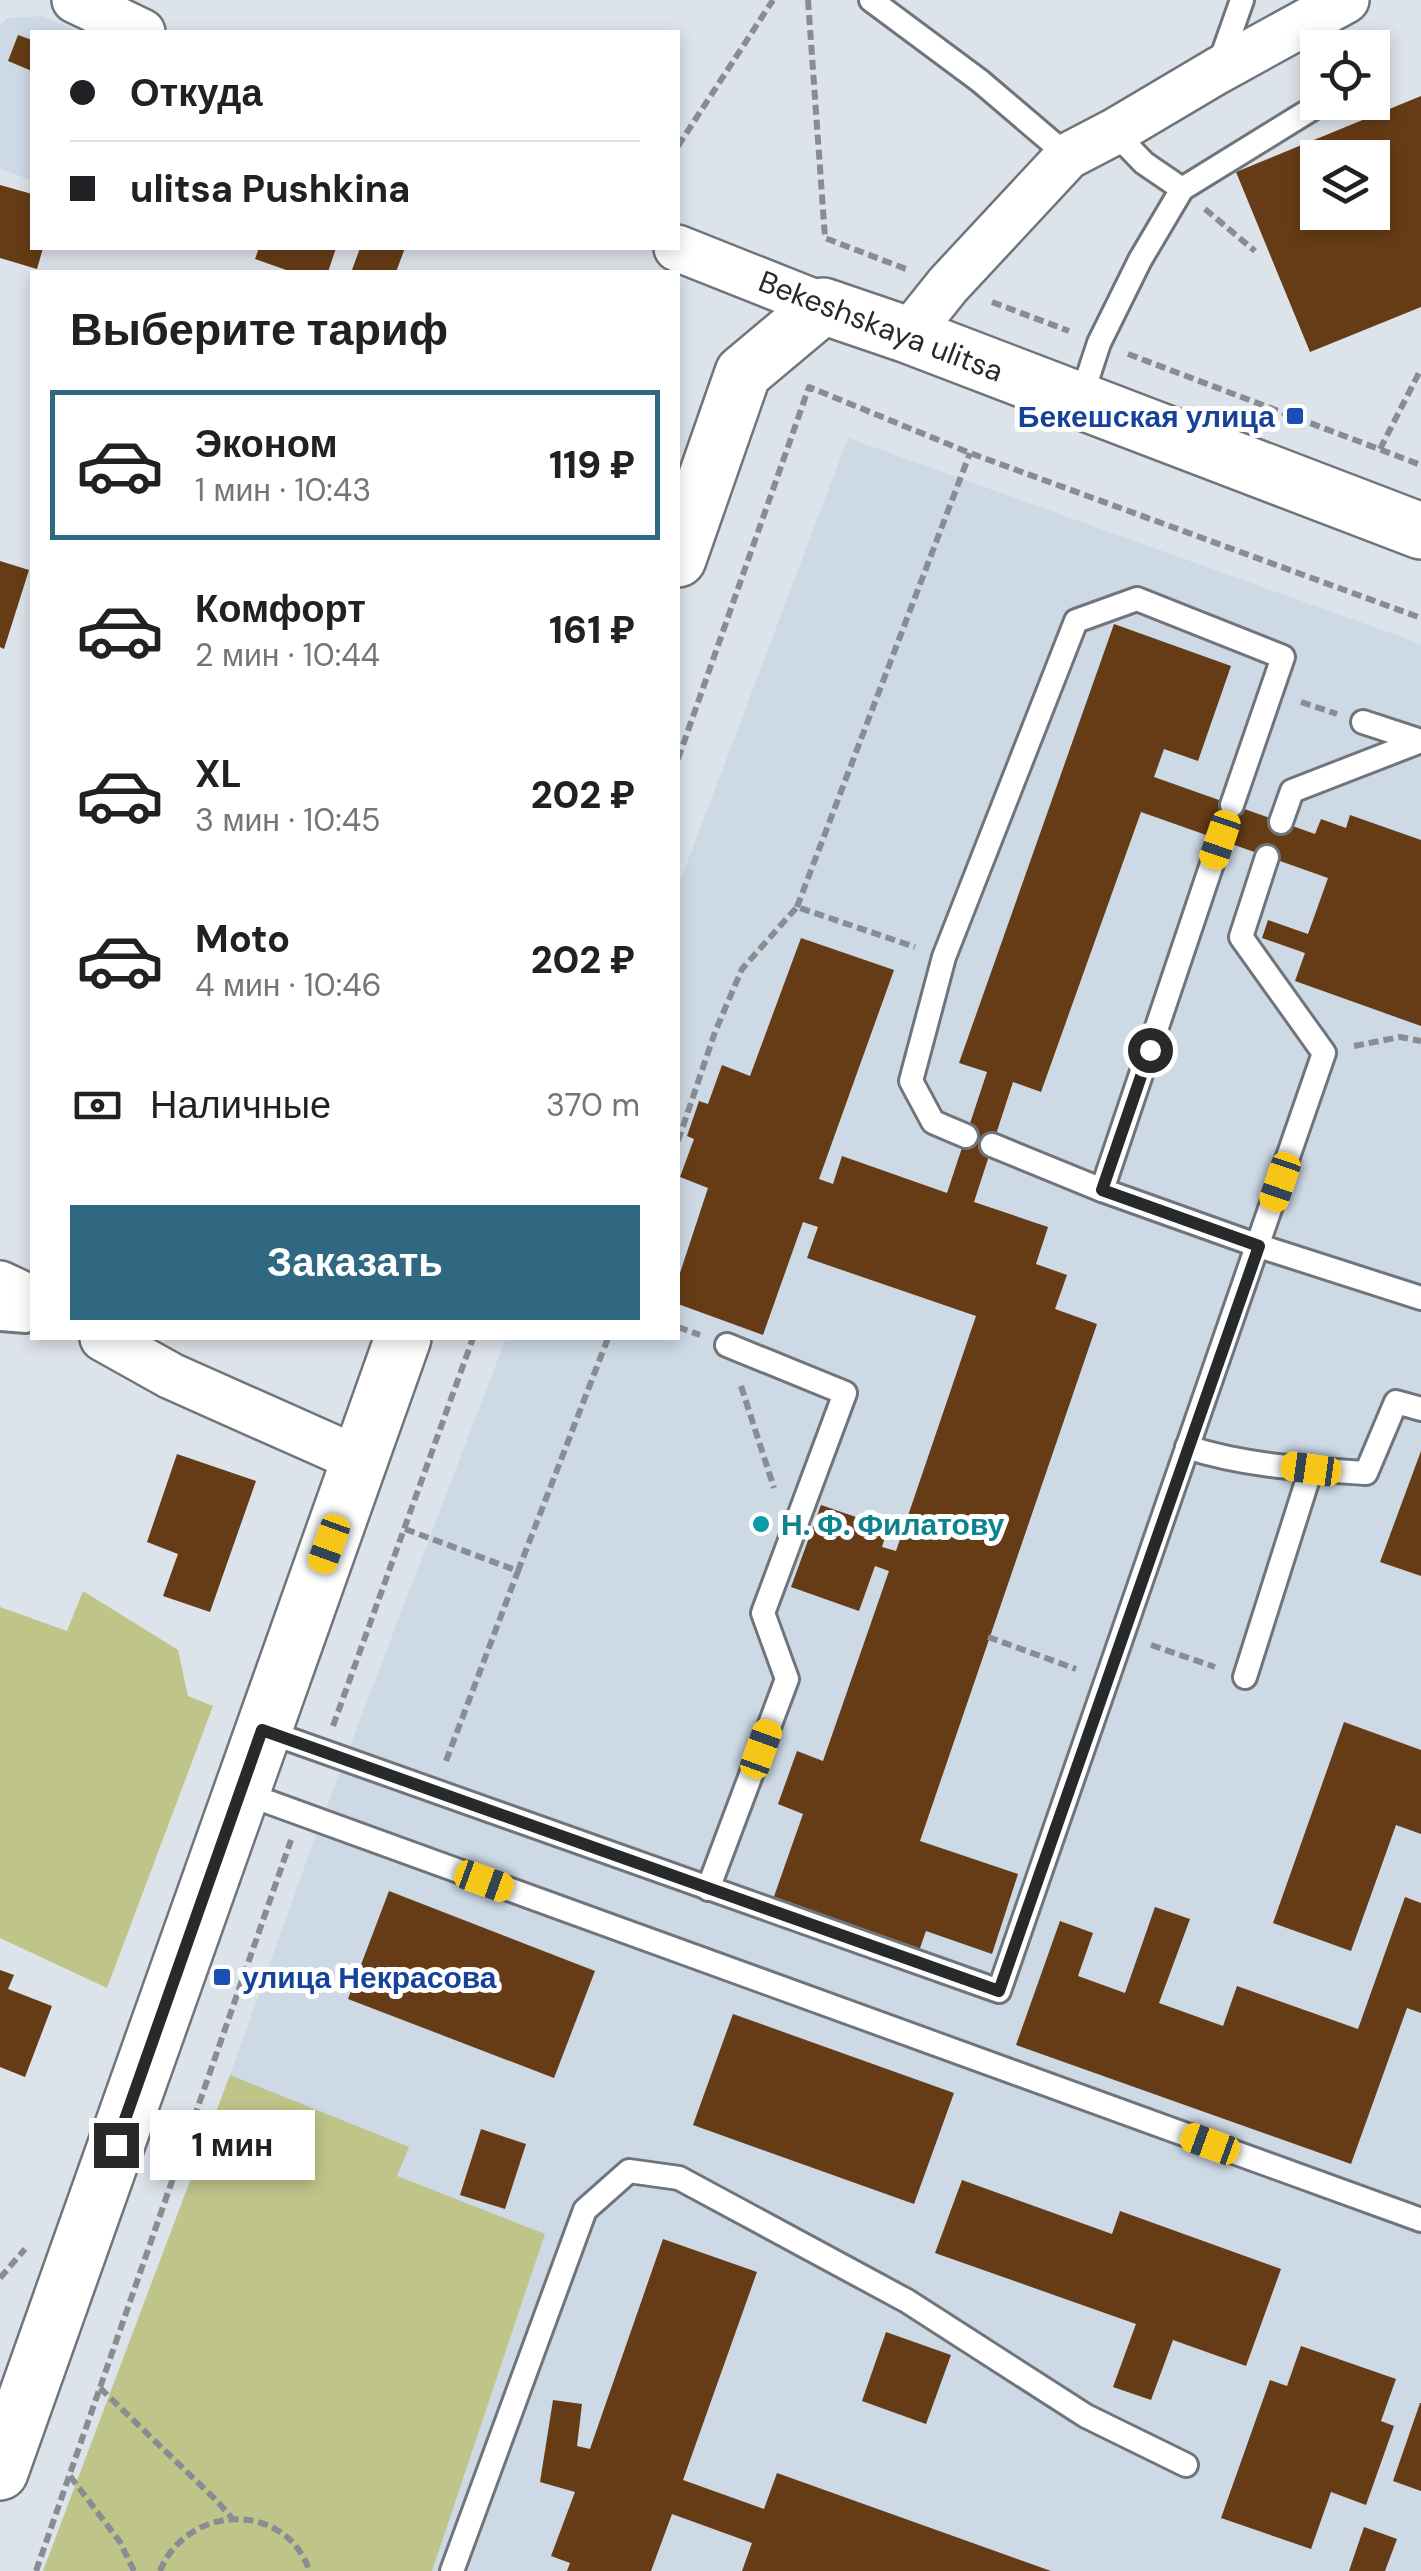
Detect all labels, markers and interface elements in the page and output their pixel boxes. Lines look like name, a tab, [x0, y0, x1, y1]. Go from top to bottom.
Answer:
map controls	[1300, 30, 1390, 230]
button: locate	[1300, 30, 1390, 120]
text: Откуда	[130, 68, 263, 118]
button: layers	[1300, 140, 1390, 230]
text: ulitsa Pushkina	[130, 164, 410, 214]
street label: Bekeshskaya ulitsa	[753, 261, 1009, 391]
text: Выберите тариф	[70, 300, 448, 359]
place label: Бекешская улица	[1018, 397, 1275, 436]
marker: Бекешская улица	[1284, 405, 1306, 427]
text: Эконом	[195, 419, 338, 469]
icon: car	[75, 420, 165, 510]
text: 119 ₽	[549, 440, 635, 490]
text: 1 мин · 10:43	[195, 469, 371, 511]
text: Комфорт	[195, 584, 366, 634]
icon: car	[75, 585, 165, 675]
text: 161 ₽	[549, 605, 635, 655]
text: 2 мин · 10:44	[195, 634, 380, 676]
text: XL	[195, 749, 242, 799]
icon: car	[75, 750, 165, 840]
text: 202 ₽	[531, 770, 635, 820]
text: 3 мин · 10:45	[195, 799, 381, 841]
car	[1196, 807, 1244, 873]
text: Moto	[195, 914, 290, 964]
icon: car	[75, 915, 165, 1005]
text: 202 ₽	[531, 935, 635, 985]
text: 4 мин · 10:46	[195, 964, 382, 1006]
route start	[1128, 1028, 1173, 1073]
icon: cash	[70, 1078, 125, 1133]
text: Наличные	[150, 1080, 331, 1130]
text: 370 m	[546, 1084, 640, 1126]
car	[1256, 1149, 1304, 1215]
button: Заказать	[70, 1205, 640, 1320]
car	[1279, 1450, 1343, 1488]
place label: Н. Ф. Филатову	[781, 1505, 1005, 1544]
car	[305, 1511, 353, 1577]
marker: Н. Ф. Филатову	[750, 1513, 772, 1535]
car	[737, 1716, 785, 1782]
car	[451, 1857, 517, 1905]
place label: улица Некрасова	[242, 1958, 497, 1997]
marker: улица Некрасова	[211, 1966, 233, 1988]
callout: 1 мин	[151, 2110, 316, 2180]
car	[1177, 2120, 1243, 2168]
route end	[94, 2123, 139, 2168]
text: 1 мин	[192, 2124, 273, 2166]

